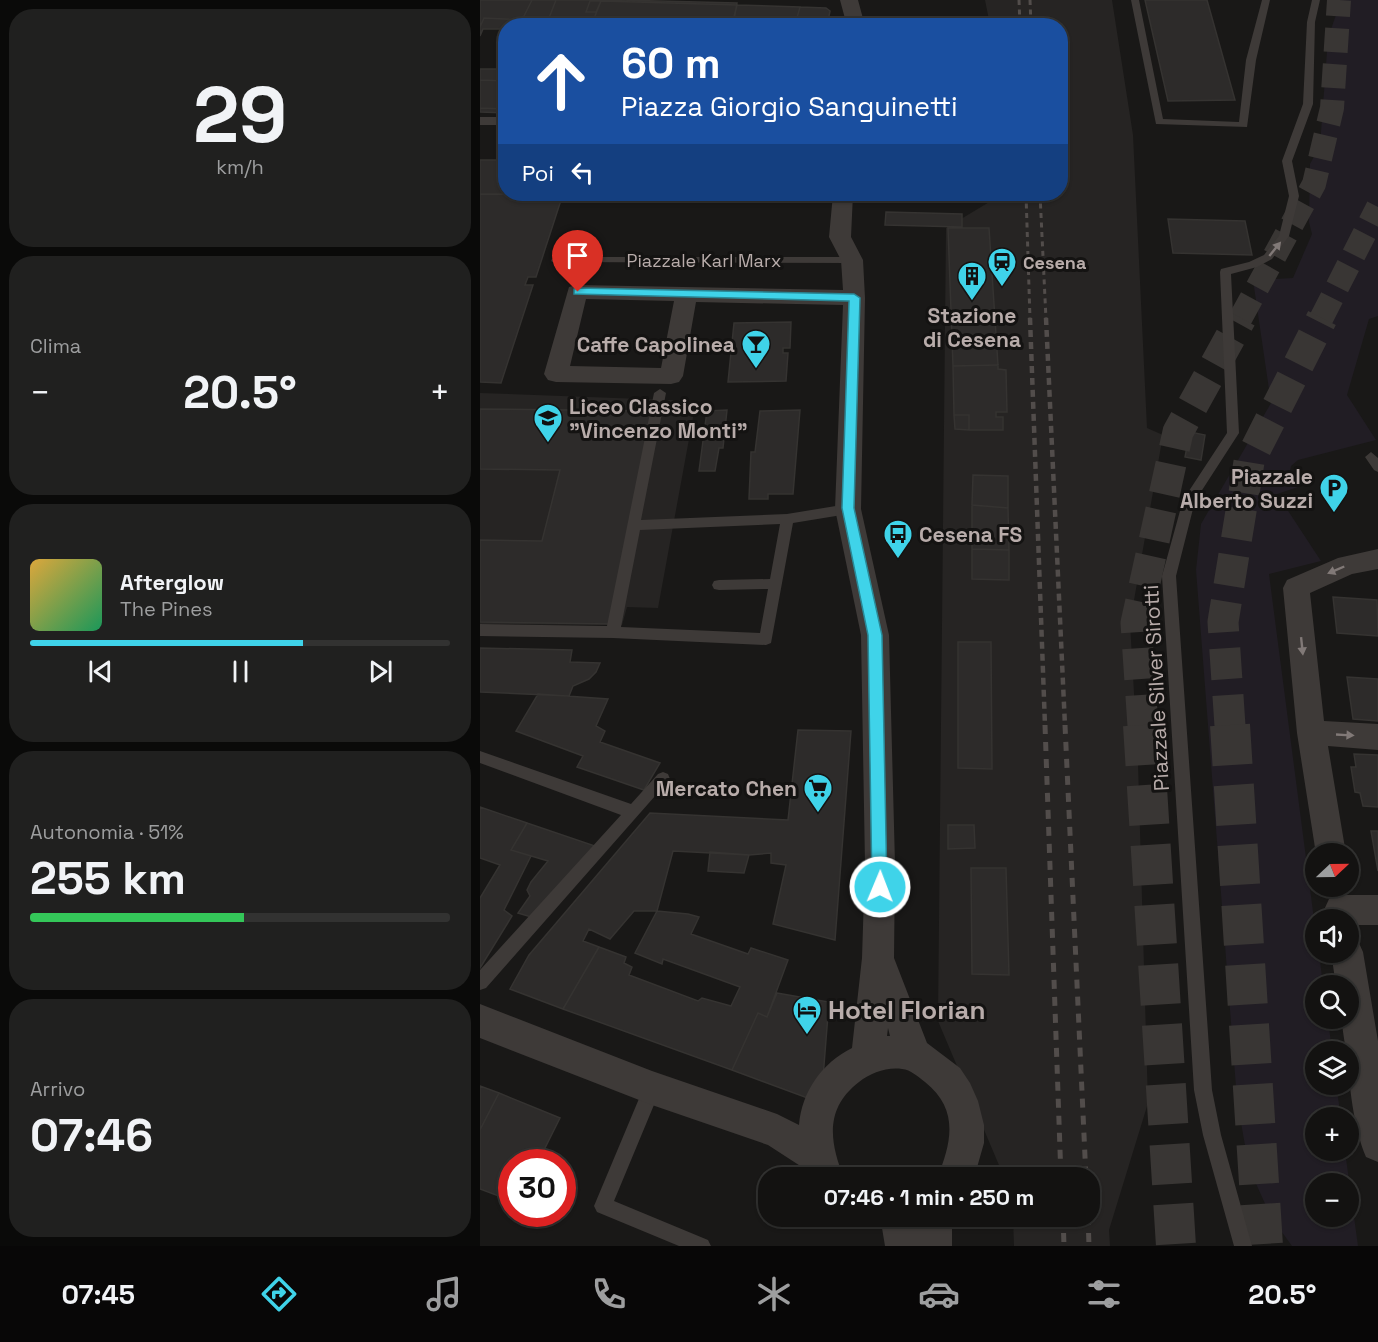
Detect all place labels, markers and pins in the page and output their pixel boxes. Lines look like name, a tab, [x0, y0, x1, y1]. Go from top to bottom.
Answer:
pin	[552, 230, 603, 292]
station icon: Cesena	[986, 246, 1018, 288]
place label: Cesena	[1023, 251, 1087, 274]
building icon: Stazione di Cesena	[956, 260, 988, 302]
place label: Stazione di Cesena	[923, 302, 1021, 353]
bar icon: Caffe Capolinea	[740, 328, 772, 370]
place label: Caffe Capolinea	[577, 331, 735, 358]
place label: Liceo Classico "Vincenzo Monti"	[569, 393, 748, 444]
school or university icon: Liceo Classico "Vincenzo Monti"	[532, 402, 564, 444]
place label: Piazzale Alberto Suzzi	[1180, 463, 1313, 514]
parking icon: Piazzale Alberto Suzzi	[1318, 472, 1350, 514]
bus stop icon: Cesena FS	[882, 518, 914, 560]
place label: Cesena FS	[919, 521, 1022, 548]
supermarket icon: Mercato Chen	[802, 772, 834, 814]
place label: Mercato Chen	[656, 775, 797, 802]
place label: Hotel Florian	[828, 993, 985, 1027]
hotel icon: Hotel Florian	[791, 994, 823, 1036]

